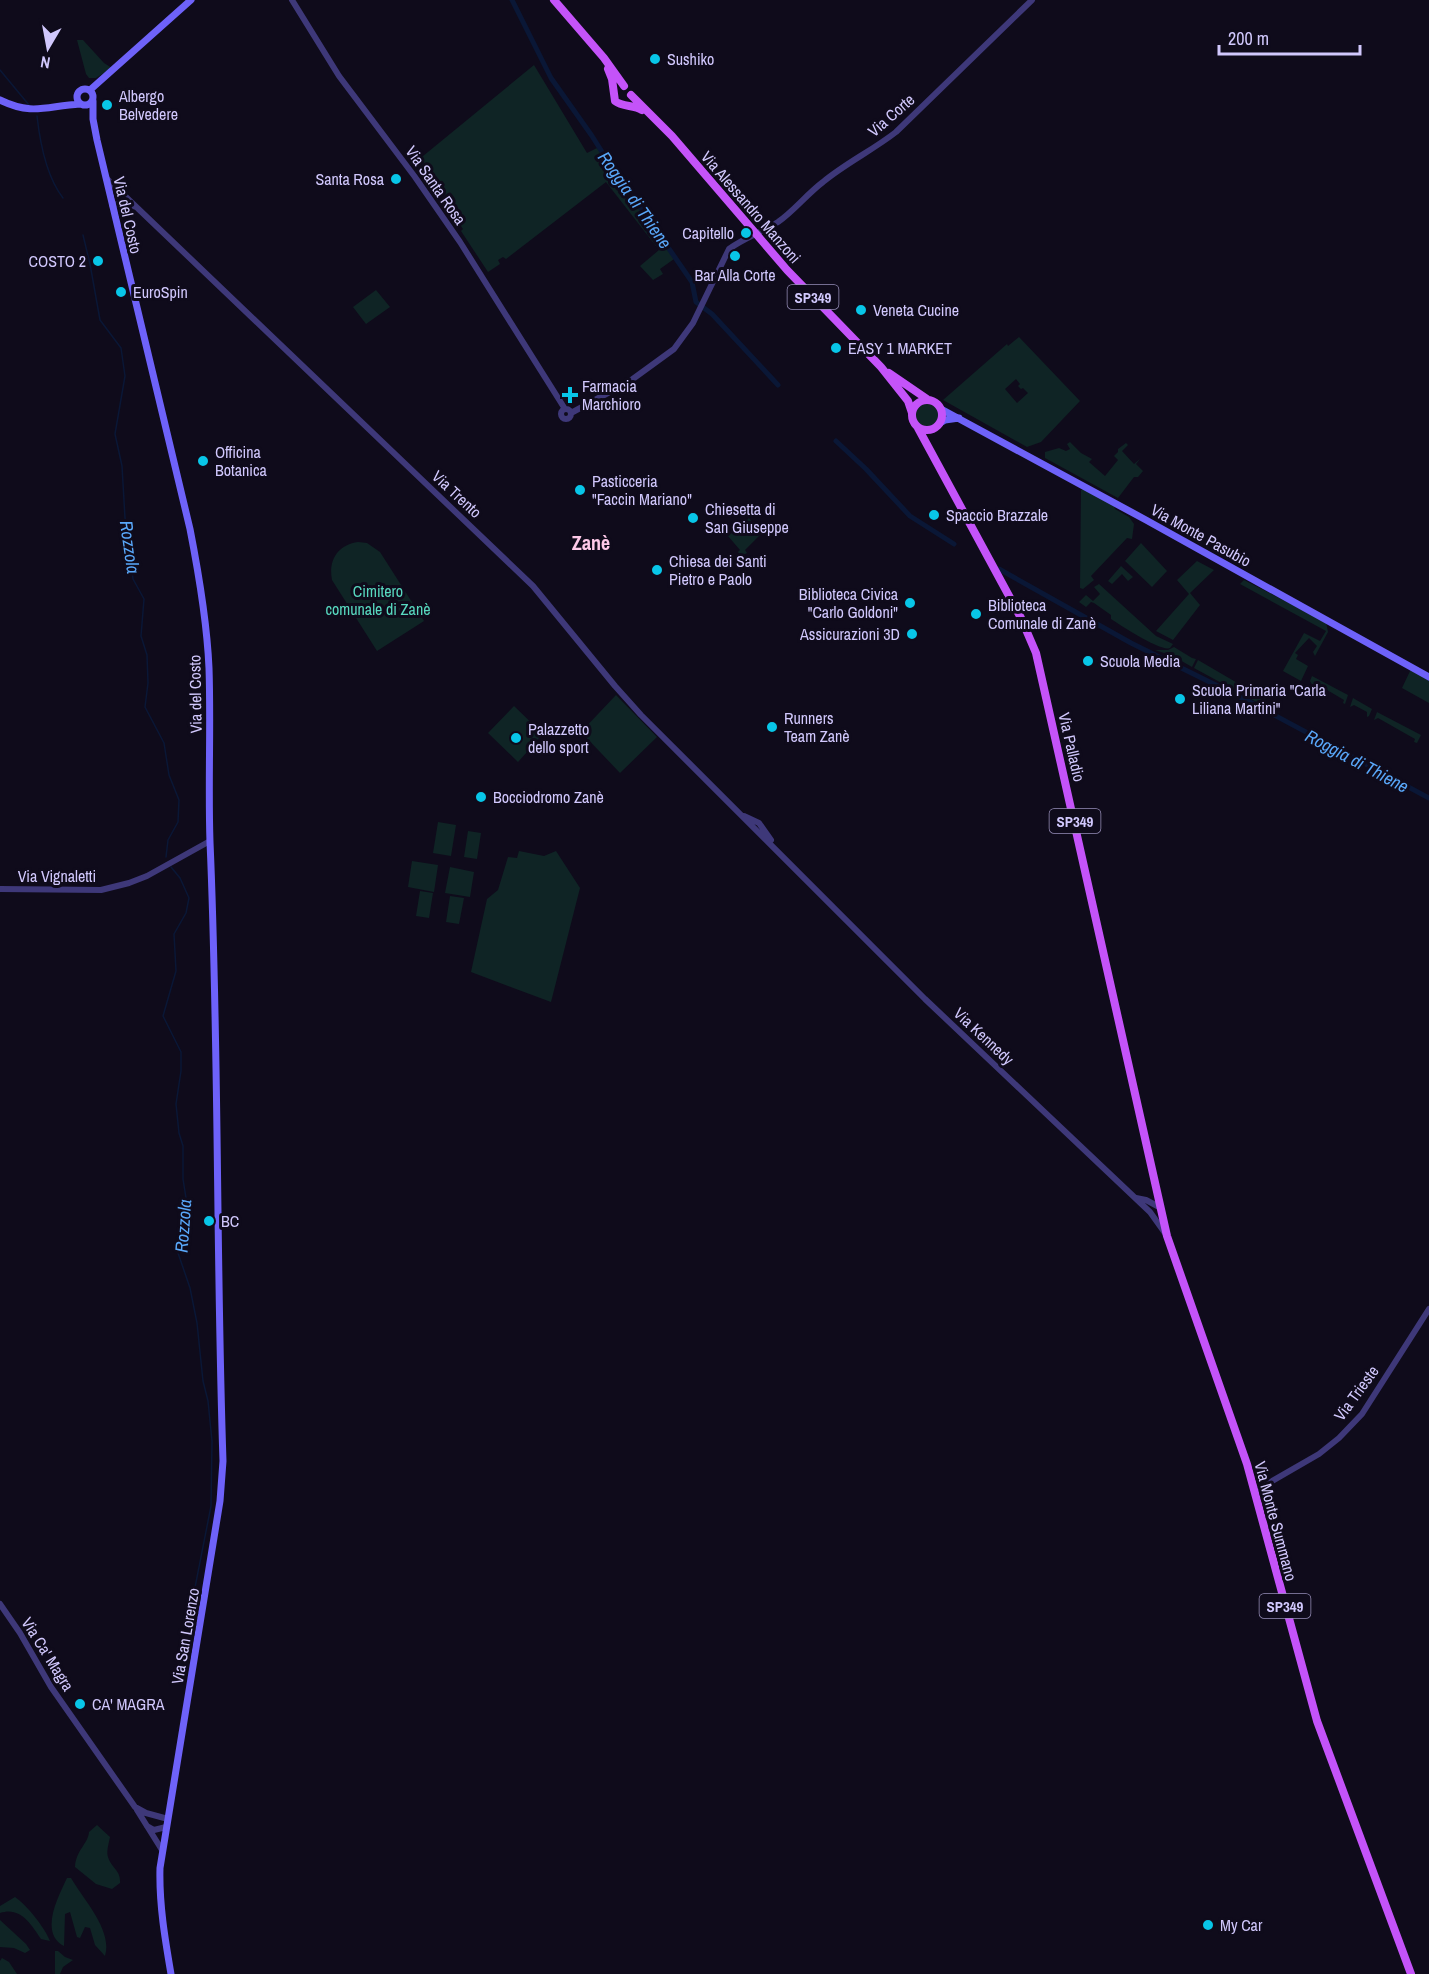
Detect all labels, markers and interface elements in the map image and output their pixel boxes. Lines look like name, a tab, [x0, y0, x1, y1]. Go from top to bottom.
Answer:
north arrow	[18, 18, 78, 78]
scale bar	[1219, 18, 1360, 56]
text: 200 m	[1228, 26, 1269, 51]
place label: Sushiko	[667, 48, 714, 70]
text: N	[39, 51, 52, 74]
marker: Sushiko	[648, 52, 662, 66]
place label: Albergo Belvedere	[118, 85, 178, 125]
street label: Via Corte	[863, 89, 919, 141]
marker: Albergo Belvedere	[100, 98, 114, 112]
street label: Via Santa Rosa	[401, 141, 472, 229]
water label: Roggia di Thiene	[592, 146, 678, 254]
street label: Via Alessandro Manzoni	[696, 146, 806, 268]
place label: Santa Rosa	[315, 168, 385, 190]
marker: Santa Rosa	[389, 172, 403, 186]
street label: Via del Costo	[108, 174, 148, 256]
place label: Capitello	[682, 222, 734, 244]
marker: Capitello	[739, 226, 753, 240]
marker: Bar Alla Corte	[728, 249, 742, 263]
place label: COSTO 2	[29, 250, 86, 272]
marker: COSTO 2	[91, 254, 105, 268]
place label: Bar Alla Corte	[695, 264, 775, 286]
place label: EuroSpin	[133, 281, 188, 303]
marker: EuroSpin	[114, 285, 128, 299]
road number: SP349	[788, 285, 838, 309]
place label: Veneta Cucine	[873, 299, 959, 321]
marker: Veneta Cucine	[854, 303, 868, 317]
place label: EASY 1 MARKET	[848, 337, 952, 359]
marker: EASY 1 MARKET	[829, 341, 843, 355]
place label: Farmacia Marchioro	[582, 375, 641, 415]
marker: Farmacia Marchioro	[563, 388, 577, 402]
place label: Officina Botanica	[215, 441, 267, 481]
marker: Officina Botanica	[196, 454, 210, 468]
street label: Via Trento	[427, 465, 487, 523]
place label: Pasticceria "Faccin Mariano"	[592, 470, 692, 510]
marker: Pasticceria "Faccin Mariano"	[573, 483, 587, 497]
place label: Chiesetta di San Giuseppe	[705, 498, 789, 538]
street label: Via Monte Pasubio	[1147, 498, 1255, 572]
place label: Spaccio Brazzale	[946, 504, 1048, 526]
marker: Spaccio Brazzale	[927, 508, 941, 522]
marker: Chiesetta di San Giuseppe	[686, 511, 700, 525]
water label: Rozzola	[114, 519, 146, 575]
district label: Zanè	[572, 529, 610, 556]
place label: Chiesa dei Santi Pietro e Paolo	[669, 550, 767, 590]
marker: Chiesa dei Santi Pietro e Paolo	[650, 563, 664, 577]
park label: Cimitero comunale di Zanè	[325, 580, 431, 620]
place label: Biblioteca Civica "Carlo Goldoni"	[799, 583, 899, 623]
place label: Biblioteca Comunale di Zanè	[988, 594, 1096, 634]
marker: Biblioteca Civica "Carlo Goldoni"	[903, 596, 917, 610]
marker: Biblioteca Comunale di Zanè	[969, 607, 983, 621]
place label: Assicurazioni 3D	[799, 623, 900, 645]
marker: Assicurazioni 3D	[905, 627, 919, 641]
place label: Scuola Media	[1100, 650, 1181, 672]
marker: Scuola Media	[1081, 654, 1095, 668]
street label: Via del Costo	[183, 655, 207, 733]
place label: Scuola Primaria "Carla Liliana Martini"	[1192, 679, 1326, 719]
marker: Scuola Primaria "Carla Liliana Martini"	[1173, 692, 1187, 706]
place label: Runners Team Zanè	[784, 707, 850, 747]
street label: Via Palladio	[1053, 710, 1091, 784]
place label: Palazzetto dello sport	[528, 718, 589, 758]
marker: Runners Team Zanè	[765, 720, 779, 734]
water label: Roggia di Thiene	[1301, 723, 1413, 799]
marker: Palazzetto dello sport	[509, 731, 523, 745]
place label: Bocciodromo Zanè	[493, 786, 604, 808]
marker: Bocciodromo Zanè	[474, 790, 488, 804]
road number: SP349	[1050, 809, 1100, 833]
street label: Via Vignaletti	[18, 865, 96, 887]
street label: Via Kennedy	[949, 1002, 1019, 1070]
water label: Rozzola	[169, 1199, 197, 1253]
place label: BC	[221, 1210, 239, 1232]
marker: BC	[202, 1214, 216, 1228]
street label: Via Trieste	[1329, 1361, 1383, 1425]
street label: Via Monte Summano	[1249, 1459, 1303, 1583]
street label: Via San Lorenzo	[166, 1586, 204, 1686]
road number: SP349	[1260, 1594, 1310, 1618]
street label: Via Ca' Magra	[17, 1613, 80, 1696]
place label: CA' MAGRA	[92, 1693, 165, 1715]
marker: CA' MAGRA	[73, 1697, 87, 1711]
place label: My Car	[1220, 1914, 1263, 1936]
marker: My Car	[1201, 1918, 1215, 1932]

